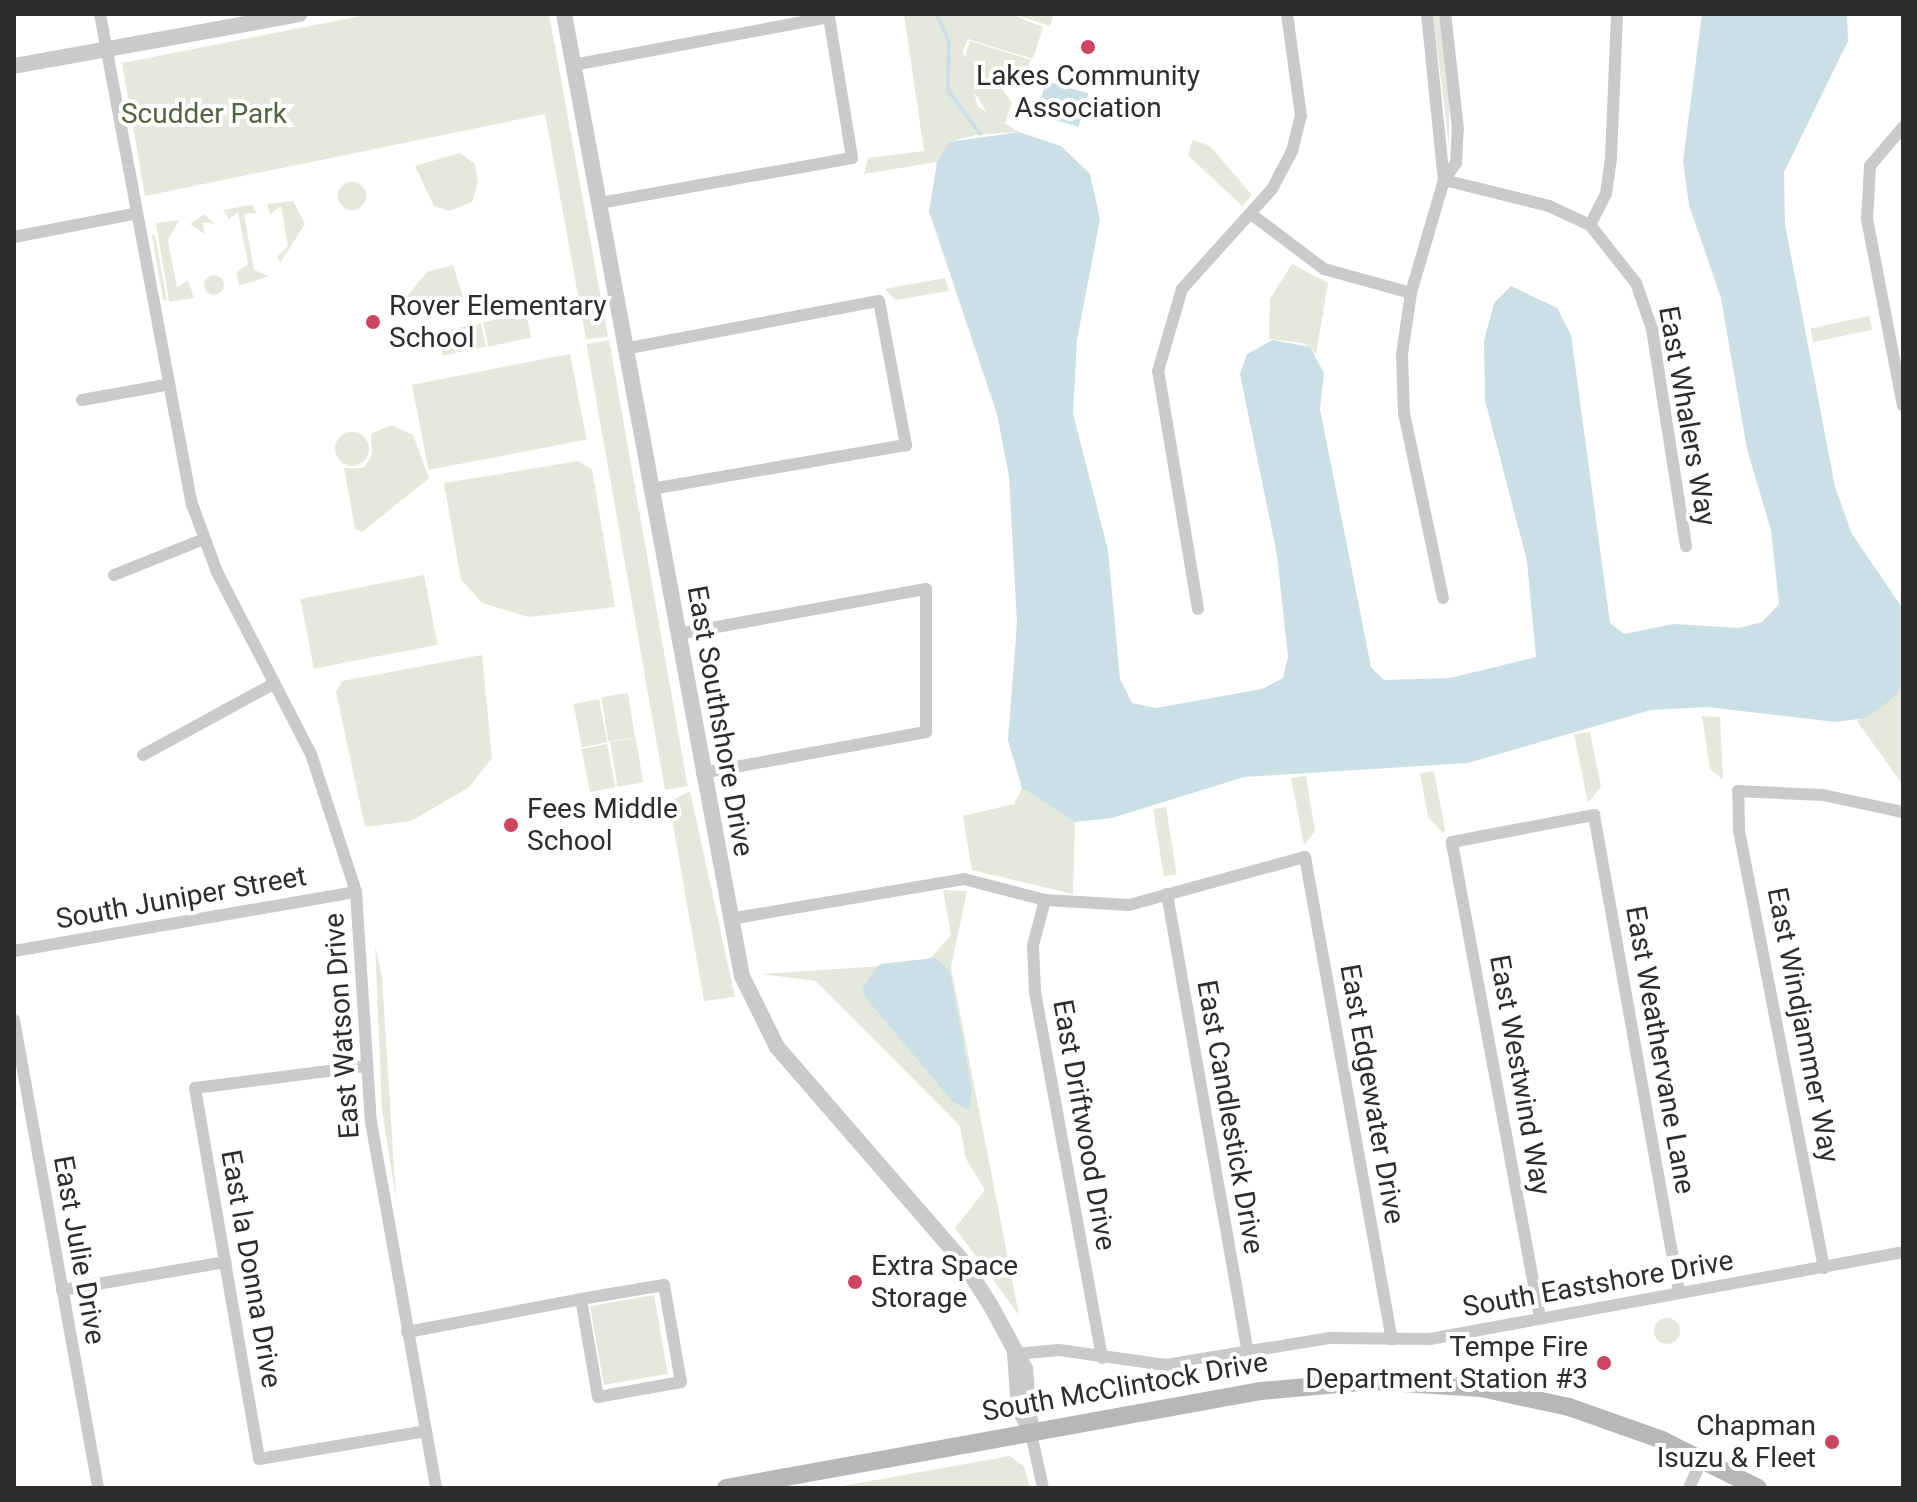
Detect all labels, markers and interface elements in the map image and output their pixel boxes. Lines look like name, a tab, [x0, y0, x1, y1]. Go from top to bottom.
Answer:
marker: Lakes Community Association	[1079, 38, 1097, 56]
place label: Lakes Community Association	[976, 59, 1200, 125]
park label: Scudder Park	[121, 97, 287, 131]
place label: Rover Elementary School	[389, 289, 606, 355]
street label: East Whalers Way	[1651, 304, 1723, 528]
marker: Rover Elementary School	[364, 313, 382, 331]
street label: East Southshore Drive	[680, 583, 760, 859]
place label: Fees Middle School	[527, 792, 678, 858]
marker: Fees Middle School	[502, 816, 520, 834]
street label: South Juniper Street	[53, 859, 309, 937]
street label: East Windjammer Way	[1760, 885, 1846, 1165]
street label: East Weathervane Lane	[1618, 903, 1702, 1197]
street label: East Watson Drive	[317, 912, 367, 1140]
street label: East Westwind Way	[1482, 952, 1558, 1198]
street label: East Edgewater Drive	[1333, 961, 1411, 1227]
street label: East Candlestick Drive	[1189, 978, 1271, 1256]
street label: East Driftwood Drive	[1045, 997, 1123, 1253]
street label: East la Donna Drive	[214, 1147, 288, 1391]
street label: East Julie Drive	[46, 1153, 112, 1347]
street label: South Eastshore Drive	[1460, 1244, 1736, 1324]
place label: Extra Space Storage	[871, 1249, 1018, 1315]
marker: Extra Space Storage	[846, 1273, 864, 1291]
place label: Tempe Fire Department Station #3	[1305, 1330, 1588, 1396]
street label: South McClintock Drive	[980, 1345, 1270, 1429]
marker: Tempe Fire Department Station #3	[1595, 1354, 1613, 1372]
place label: Chapman Isuzu & Fleet	[1657, 1409, 1816, 1475]
marker: Chapman Isuzu & Fleet	[1823, 1433, 1841, 1451]

